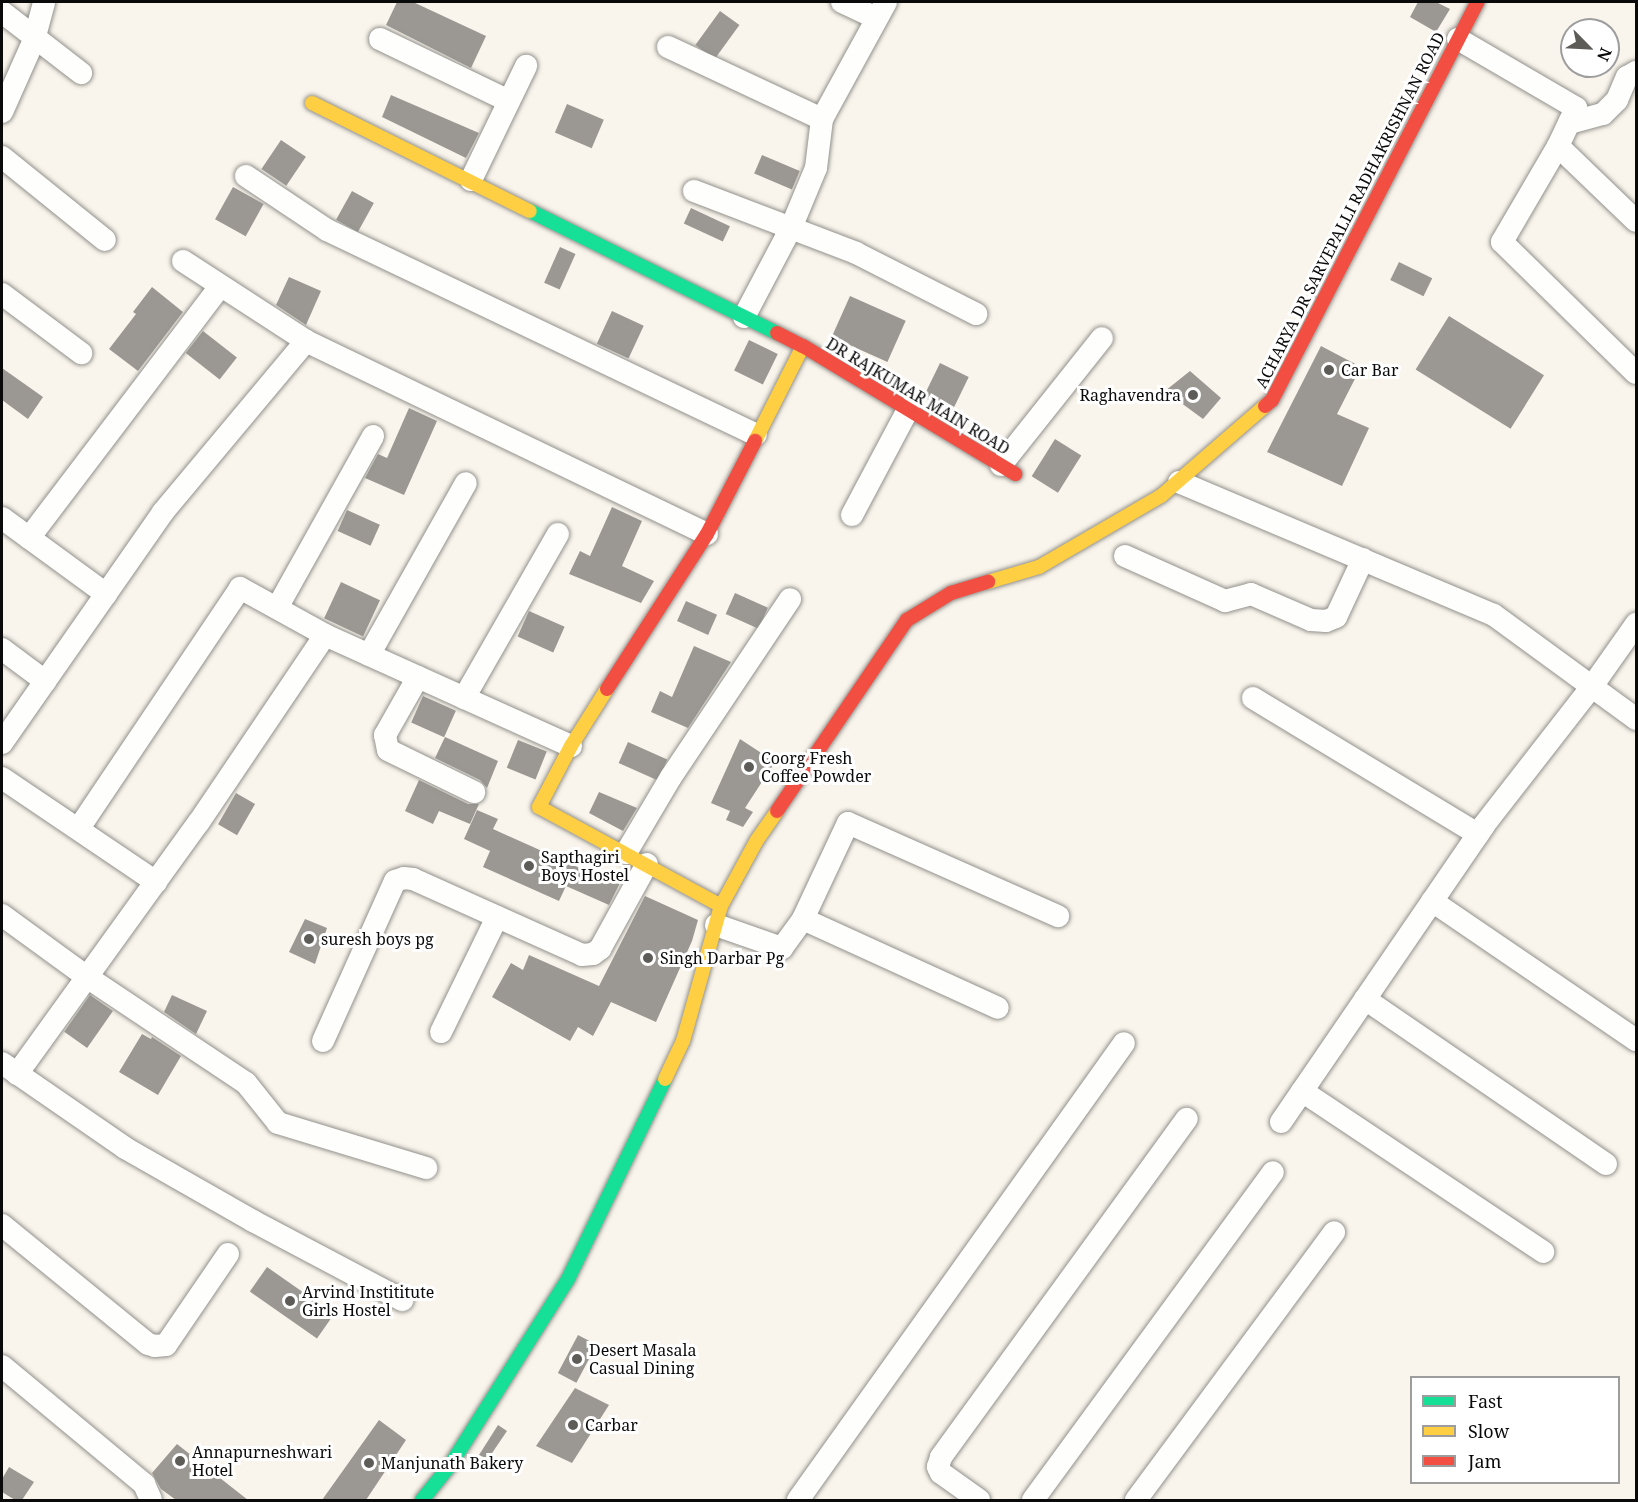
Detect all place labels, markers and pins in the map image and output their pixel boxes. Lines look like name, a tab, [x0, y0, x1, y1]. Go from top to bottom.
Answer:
place label: Car Bar	[1341, 360, 1399, 380]
marker: Car Bar	[1322, 363, 1336, 377]
place label: Raghavendra	[1080, 385, 1181, 405]
marker: Raghavendra	[1186, 388, 1200, 402]
place label: Coorg Fresh Coffee Powder	[761, 748, 871, 786]
marker: Coorg Fresh Coffee Powder	[742, 760, 756, 774]
place label: Sapthagiri Boys Hostel	[541, 847, 629, 885]
marker: Sapthagiri Boys Hostel	[522, 859, 536, 873]
place label: suresh boys pg	[321, 929, 434, 949]
marker: suresh boys pg	[302, 932, 316, 946]
place label: Singh Darbar Pg	[660, 948, 784, 968]
marker: Singh Darbar Pg	[641, 951, 655, 965]
place label: Arvind Instititute Girls Hostel	[302, 1282, 434, 1320]
marker: Arvind Instititute Girls Hostel	[283, 1294, 297, 1308]
place label: Desert Masala Casual Dining	[589, 1340, 697, 1378]
marker: Desert Masala Casual Dining	[570, 1352, 584, 1366]
place label: Carbar	[585, 1415, 638, 1435]
marker: Carbar	[566, 1418, 580, 1432]
place label: Annapurneshwari Hotel	[192, 1442, 332, 1480]
place label: Manjunath Bakery	[381, 1453, 523, 1473]
marker: Annapurneshwari Hotel	[173, 1454, 187, 1468]
marker: Manjunath Bakery	[362, 1456, 376, 1470]

